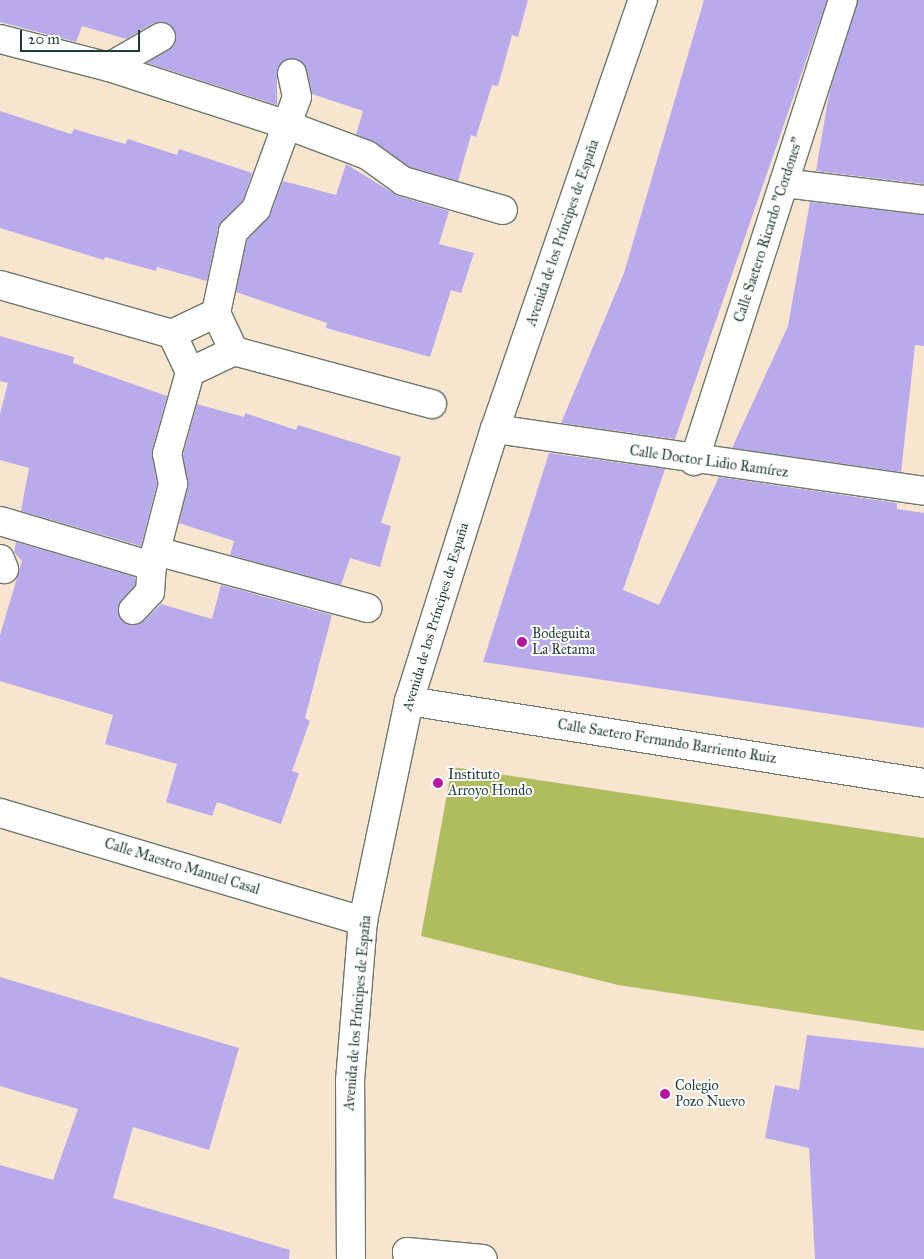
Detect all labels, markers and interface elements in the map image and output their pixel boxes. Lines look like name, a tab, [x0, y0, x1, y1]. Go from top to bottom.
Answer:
scale bar	[22, 20, 142, 52]
text: 20 m	[28, 30, 60, 48]
street label: Calle Saetero Ricardo "Cordones"	[731, 136, 807, 324]
street label: Avenida de los Príncipes de España	[523, 138, 603, 328]
street label: Calle Doctor Lidio Ramírez	[628, 443, 790, 481]
street label: Avenida de los Príncipes de España	[399, 521, 473, 713]
place label: Bodeguita La Retama	[532, 626, 595, 658]
marker: Bodeguita La Retama	[516, 636, 528, 648]
street label: Calle Saetero Fernando Barriento Ruiz	[556, 716, 778, 768]
place label: Instituto Arroyo Hondo	[448, 767, 532, 800]
marker: Instituto Arroyo Hondo	[432, 777, 444, 789]
street label: Calle Maestro Manuel Casal	[102, 835, 262, 899]
street label: Avenida de los Príncipes de España	[341, 915, 375, 1111]
place label: Colegio Pozo Nuevo	[675, 1078, 745, 1110]
marker: Colegio Pozo Nuevo	[659, 1088, 671, 1100]

